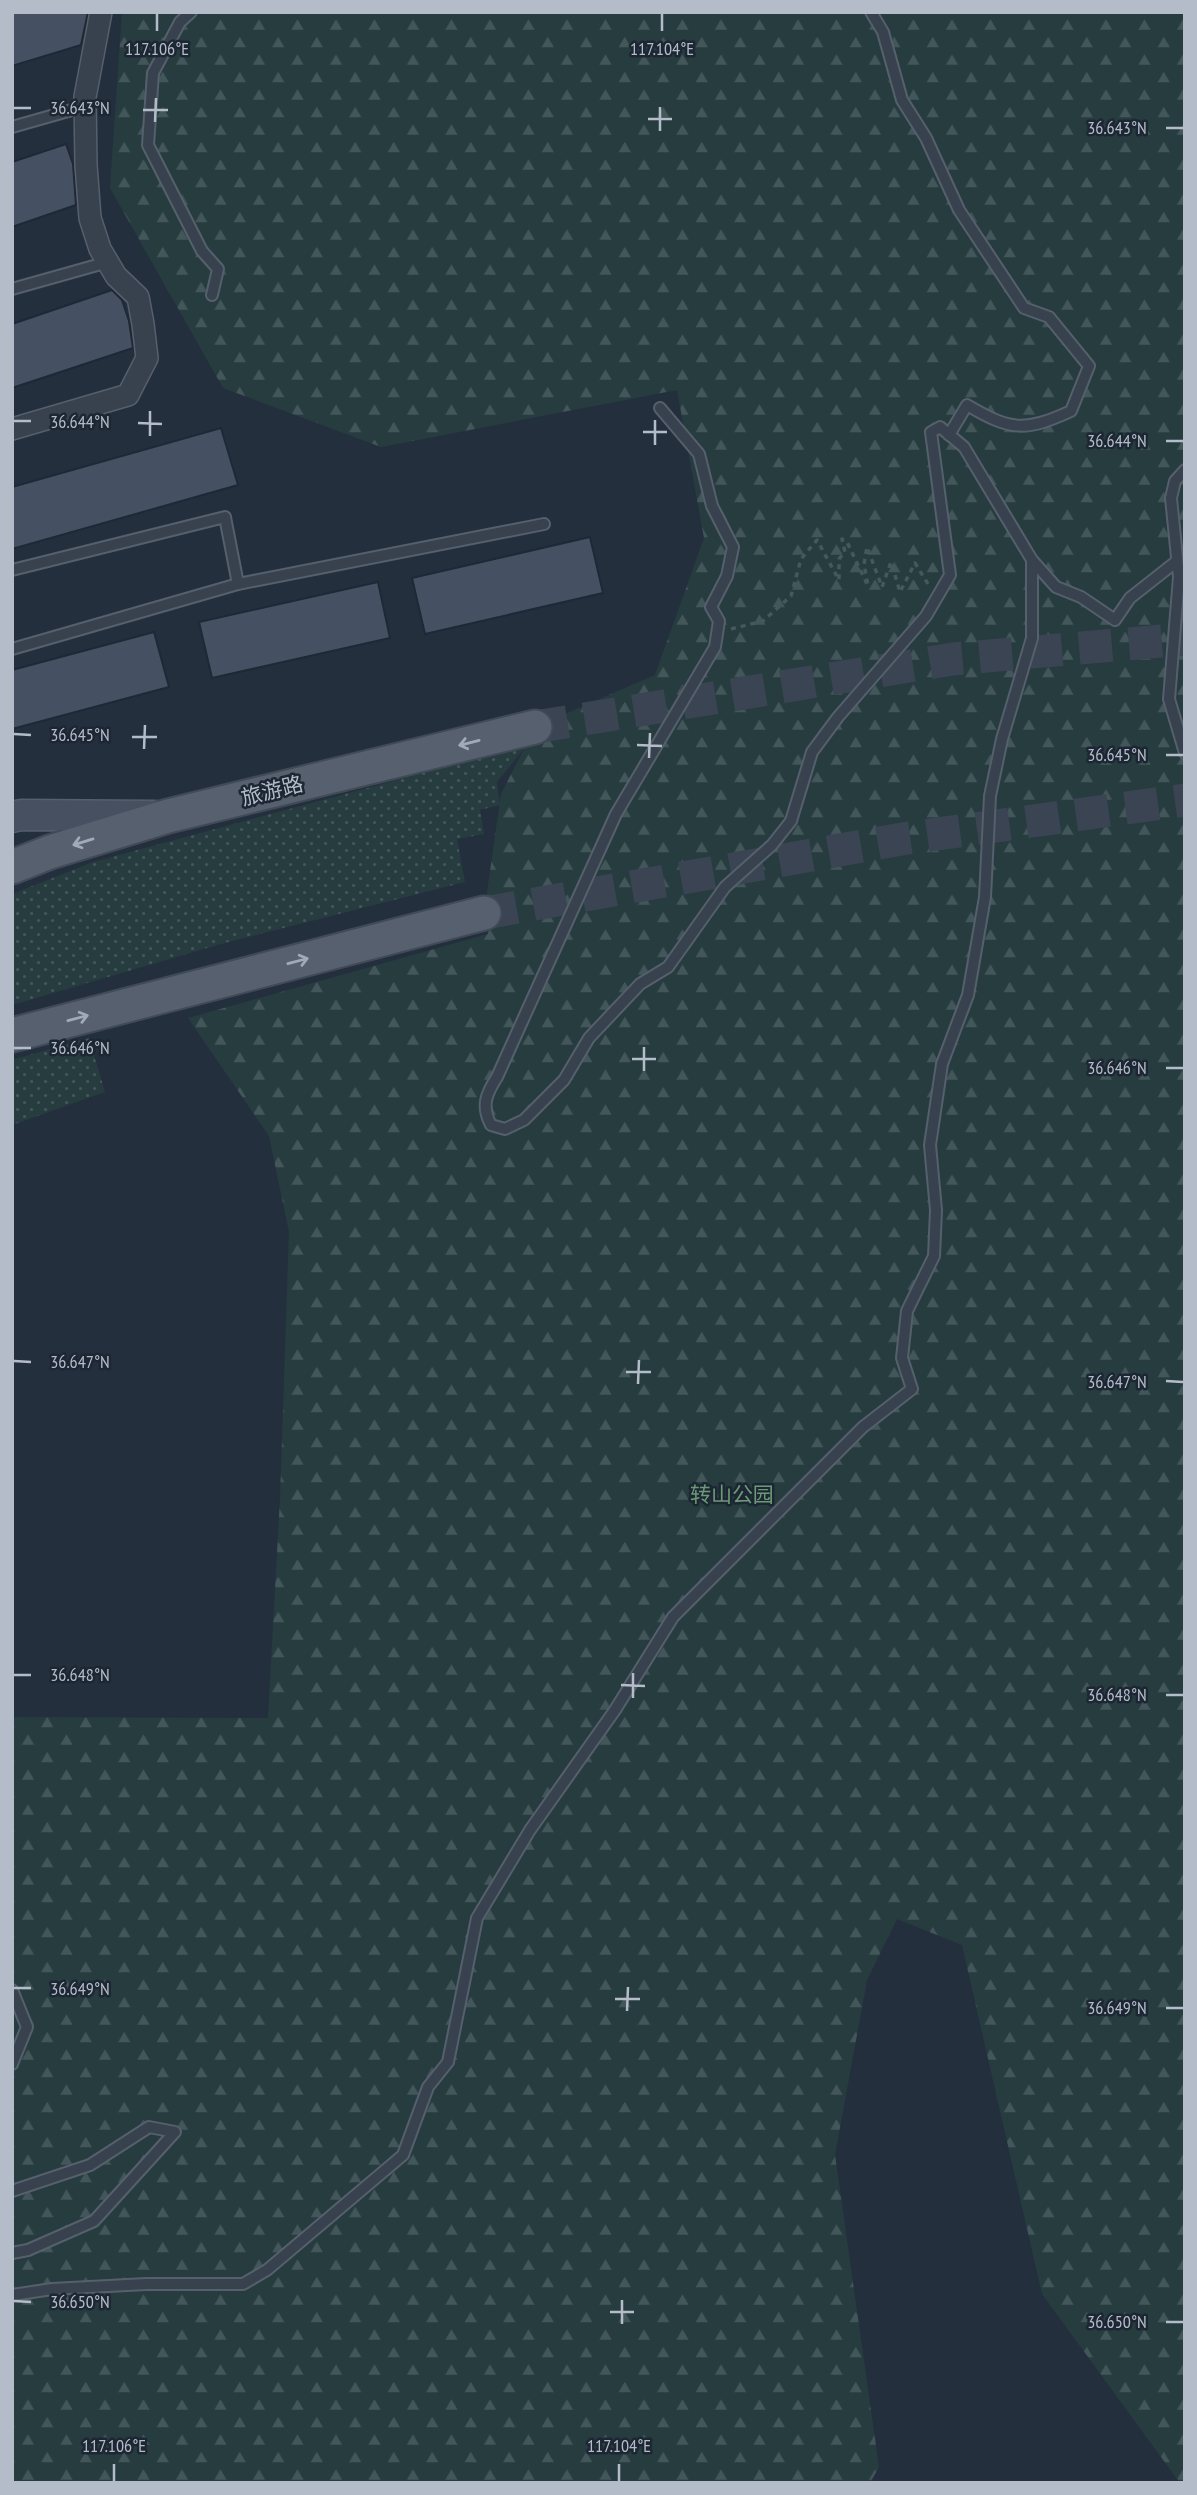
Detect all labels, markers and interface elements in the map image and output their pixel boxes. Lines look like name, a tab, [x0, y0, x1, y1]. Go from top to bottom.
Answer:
text: 117.106°E	[125, 37, 189, 60]
text: 117.104°E	[630, 37, 694, 60]
text: 36.643°N	[50, 96, 110, 119]
text: 36.643°N	[1087, 116, 1147, 139]
text: 36.644°N	[50, 410, 110, 433]
text: 36.644°N	[1087, 429, 1147, 452]
text: 36.645°N	[50, 723, 110, 746]
one-way arrow	[458, 737, 481, 750]
text: 36.645°N	[1087, 743, 1147, 766]
street label: 旅游路	[238, 770, 306, 811]
one-way arrow	[72, 836, 94, 849]
one-way arrow	[287, 954, 309, 967]
one-way arrow	[66, 1011, 89, 1024]
text: 36.646°N	[50, 1036, 110, 1059]
text: 36.646°N	[1087, 1056, 1147, 1079]
text: 36.647°N	[50, 1350, 110, 1373]
text: 36.647°N	[1087, 1370, 1147, 1393]
park label: 转山公园	[690, 1481, 774, 1508]
text: 36.648°N	[50, 1663, 110, 1686]
text: 36.648°N	[1087, 1683, 1147, 1706]
text: 36.649°N	[50, 1977, 110, 2000]
text: 36.649°N	[1087, 1996, 1147, 2019]
text: 36.650°N	[50, 2290, 110, 2313]
text: 36.650°N	[1087, 2310, 1147, 2333]
text: 117.106°E	[82, 2434, 146, 2457]
text: 117.104°E	[587, 2434, 651, 2457]

